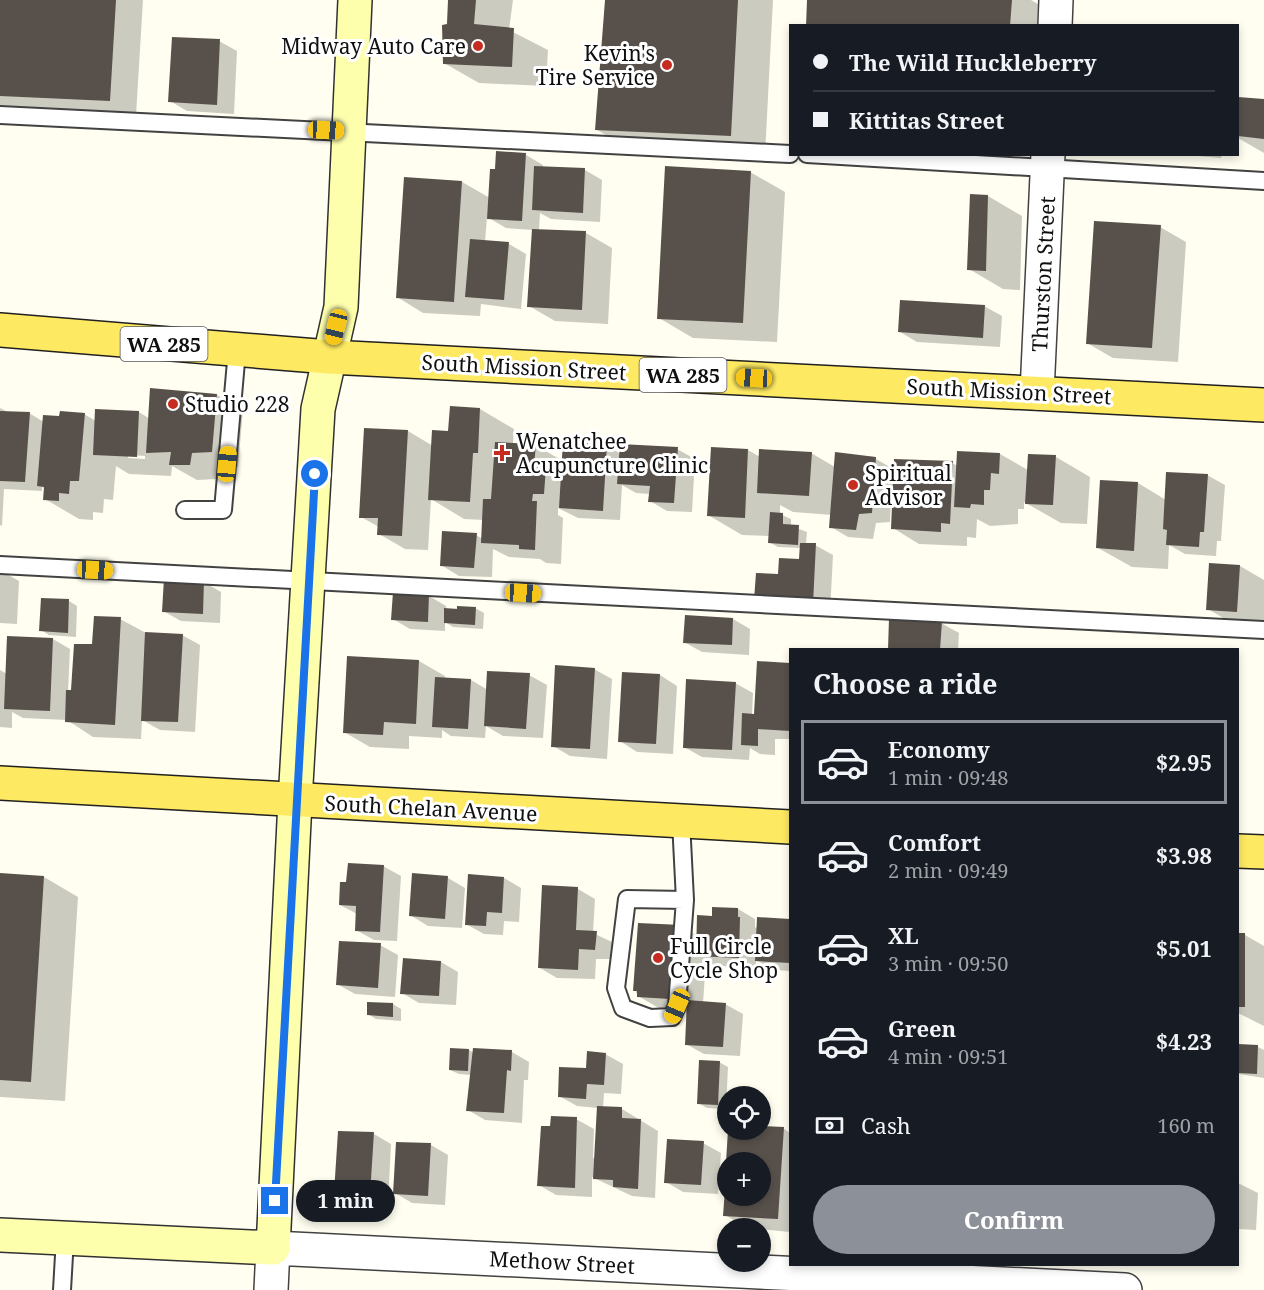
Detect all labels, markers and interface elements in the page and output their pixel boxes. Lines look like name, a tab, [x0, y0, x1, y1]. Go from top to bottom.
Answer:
place label: Midway Auto Care	[281, 32, 466, 60]
marker: Midway Auto Care	[471, 39, 485, 53]
place label: Kevin's Tire Service	[536, 39, 655, 91]
text: The Wild Huckleberry	[849, 47, 1097, 77]
marker: Kevin's Tire Service	[660, 58, 674, 72]
text: Kittitas Street	[849, 105, 1004, 135]
car	[308, 120, 344, 140]
street label: Thurston Street	[1025, 195, 1061, 353]
car	[323, 307, 349, 347]
road number: WA 285	[120, 327, 207, 361]
street label: South Mission Street	[421, 348, 627, 386]
road number: WA 285	[640, 358, 726, 392]
car	[736, 368, 772, 388]
street label: South Mission Street	[906, 372, 1112, 410]
place label: Studio 228	[185, 390, 290, 418]
marker: Studio 228	[166, 397, 180, 411]
place label: Wenatchee Acupuncture Clinic	[516, 427, 708, 479]
marker: Wenatchee Acupuncture Clinic	[493, 444, 511, 462]
car	[216, 445, 238, 483]
place label: Spiritual Advisor	[865, 459, 952, 511]
route start	[301, 460, 328, 487]
marker: Spiritual Advisor	[846, 478, 860, 492]
car	[77, 560, 113, 580]
car	[505, 583, 541, 603]
text: Choose a ride	[813, 665, 998, 702]
text: Economy	[888, 734, 990, 764]
icon: car	[816, 735, 870, 789]
text: $2.95	[1156, 747, 1212, 777]
text: 1 min · 09:48	[888, 764, 1008, 791]
street label: South Chelan Avenue	[324, 788, 538, 828]
text: Comfort	[888, 827, 981, 857]
icon: car	[816, 828, 870, 882]
text: $3.98	[1156, 840, 1212, 870]
text: 2 min · 09:49	[888, 857, 1008, 884]
text: XL	[888, 920, 919, 950]
icon: car	[816, 921, 870, 975]
place label: Full Circle Cycle Shop	[670, 932, 778, 984]
text: $5.01	[1156, 933, 1212, 963]
text: 3 min · 09:50	[888, 950, 1008, 977]
marker: Full Circle Cycle Shop	[651, 951, 665, 965]
car	[662, 986, 692, 1026]
text: Green	[888, 1013, 956, 1043]
icon: car	[816, 1014, 870, 1068]
text: $4.23	[1156, 1026, 1212, 1056]
text: 4 min · 09:51	[888, 1043, 1008, 1070]
map controls	[717, 1086, 771, 1272]
button: locate	[717, 1086, 771, 1140]
icon: cash	[813, 1109, 846, 1142]
text: Cash	[861, 1110, 911, 1140]
text: 160 m	[1157, 1112, 1215, 1139]
button: +	[717, 1152, 771, 1206]
callout: 1 min	[296, 1180, 395, 1222]
button: Confirm	[813, 1185, 1215, 1254]
route end	[261, 1187, 288, 1214]
text: 1 min	[317, 1187, 374, 1214]
button: −	[717, 1218, 771, 1272]
street label: Methow Street	[488, 1244, 636, 1280]

